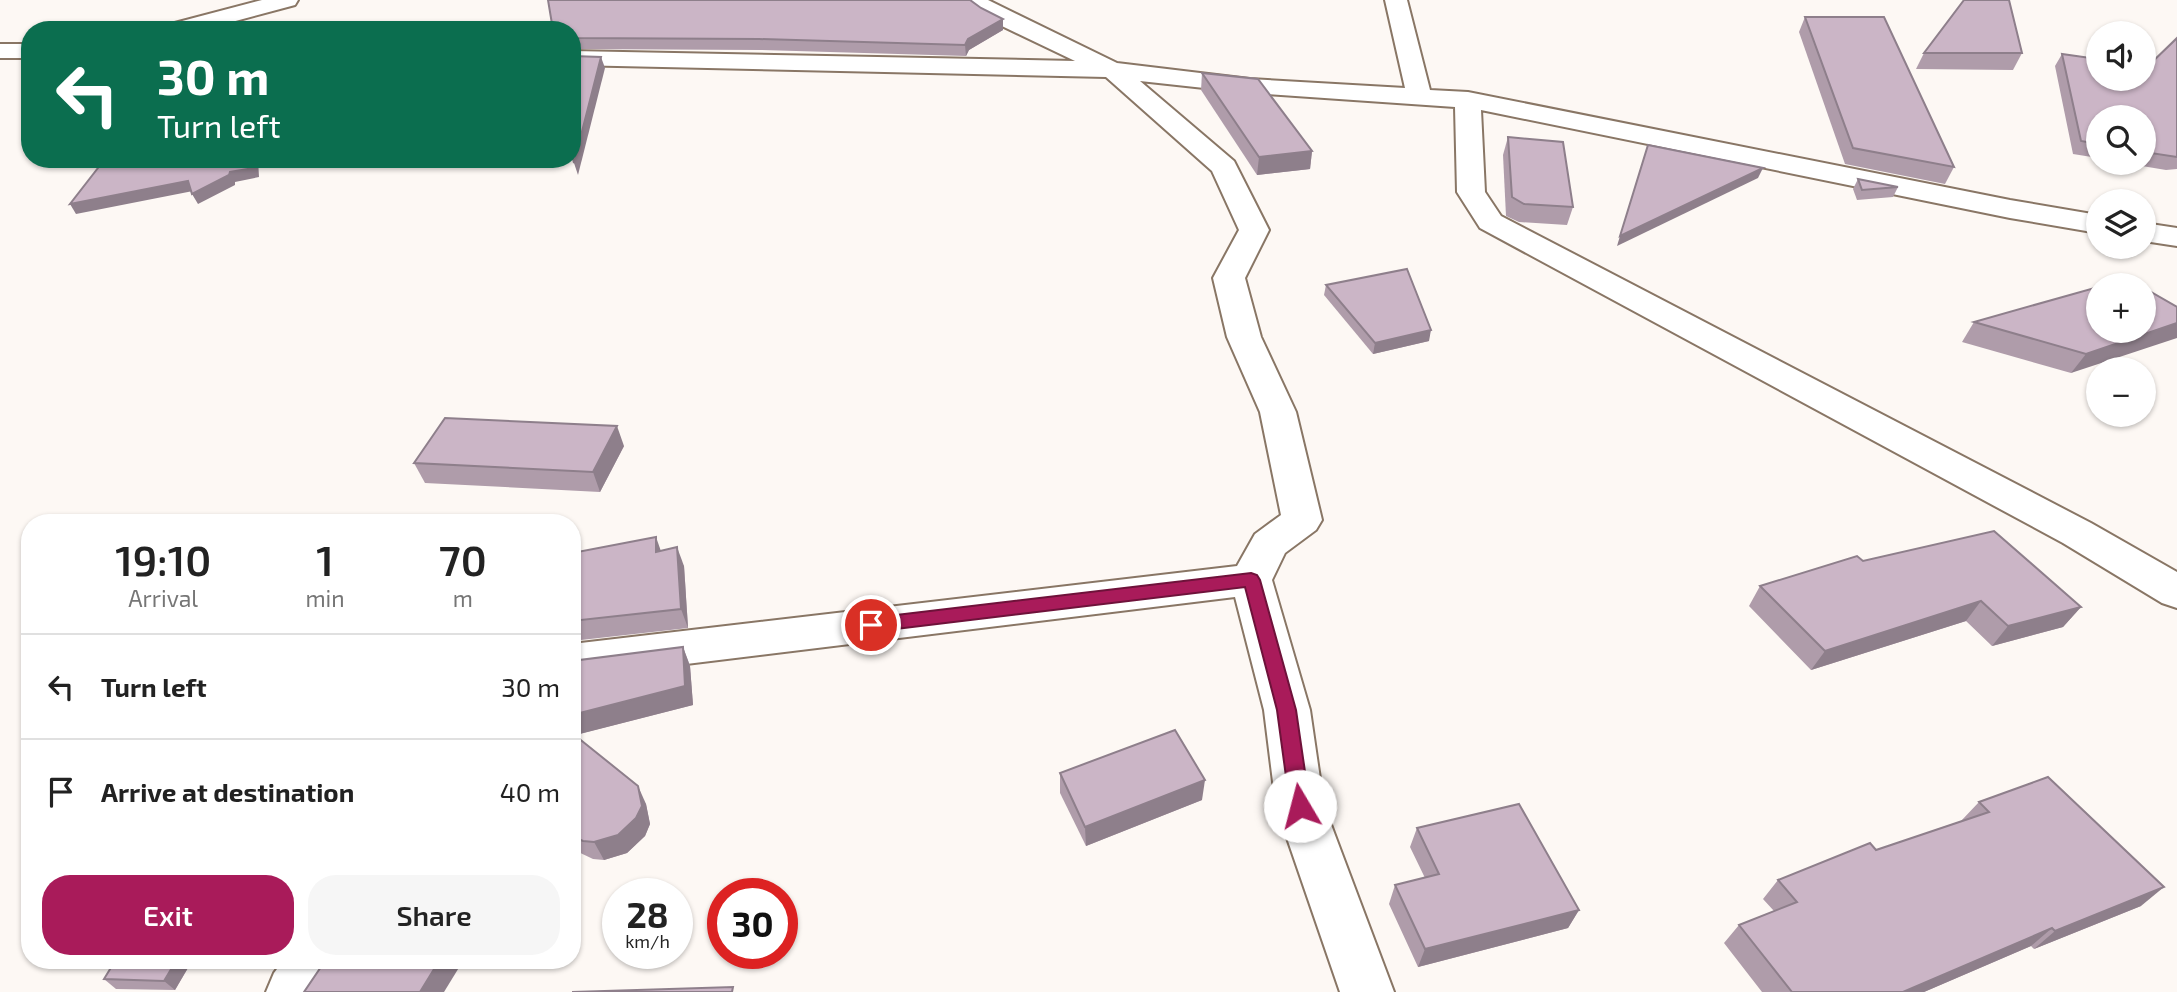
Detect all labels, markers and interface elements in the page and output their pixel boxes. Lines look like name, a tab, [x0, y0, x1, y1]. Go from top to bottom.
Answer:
map controls	[2086, 21, 2156, 427]
button: sound	[2086, 21, 2156, 91]
text: 30 m	[157, 46, 269, 105]
icon: left	[42, 49, 133, 140]
button: search	[2086, 105, 2156, 175]
text: Turn left	[157, 106, 281, 144]
button: layers	[2086, 189, 2156, 259]
button: +	[2086, 273, 2156, 343]
button: −	[2086, 357, 2156, 427]
text: 19:10	[115, 534, 211, 584]
text: 1	[316, 534, 334, 584]
text: 70	[439, 534, 487, 584]
text: Arrival	[128, 584, 198, 612]
text: min	[305, 584, 345, 612]
text: m	[453, 584, 473, 612]
pin	[841, 595, 901, 655]
icon: arrive	[852, 606, 890, 644]
icon: left	[42, 668, 80, 706]
text: Turn left	[101, 671, 207, 702]
text: 30 m	[501, 671, 560, 702]
position arrow	[1263, 769, 1337, 843]
icon: arrive	[42, 773, 80, 811]
text: Arrive at destination	[101, 776, 354, 807]
text: 40 m	[500, 776, 560, 807]
button: Exit	[42, 875, 294, 955]
button: Share	[308, 875, 560, 955]
speed limit sign: 30	[707, 878, 798, 969]
text: 28	[626, 893, 669, 935]
text: km/h	[625, 930, 670, 952]

